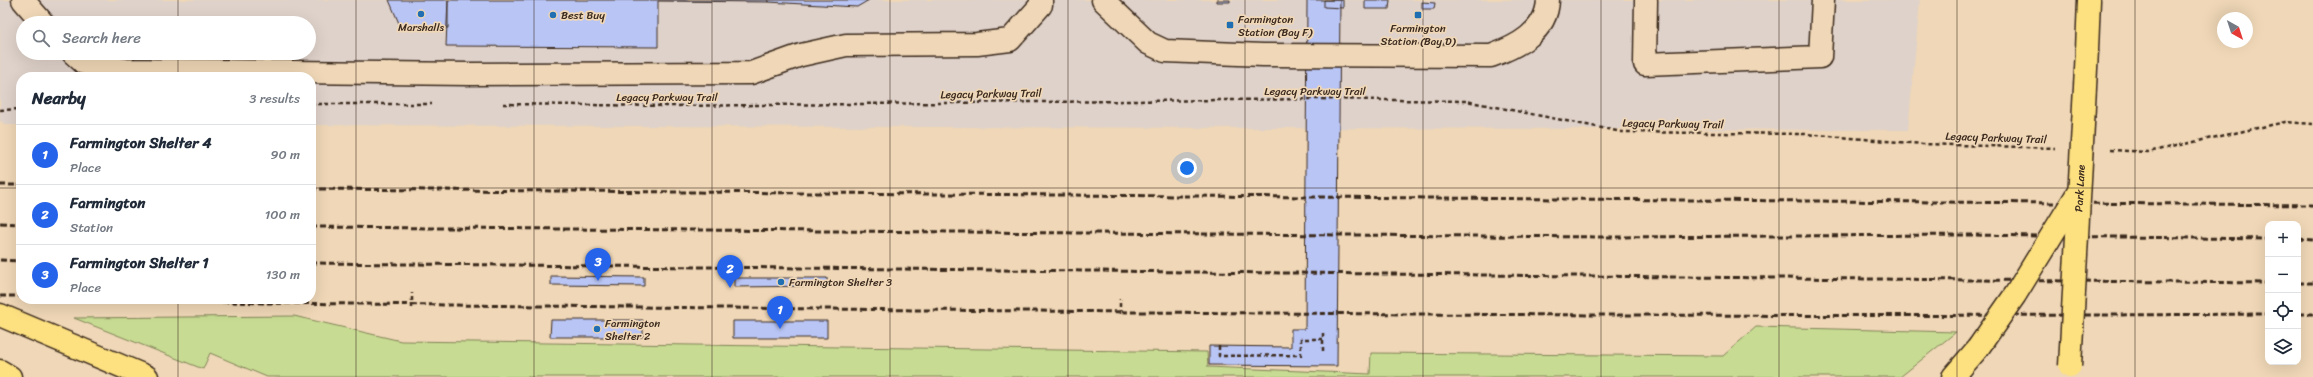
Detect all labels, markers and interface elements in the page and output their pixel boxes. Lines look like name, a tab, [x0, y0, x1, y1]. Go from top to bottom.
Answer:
place label: Best Buy	[561, 6, 605, 25]
marker: Marshalls	[416, 9, 426, 19]
marker: Best Buy	[548, 10, 558, 20]
place label: Farmington Station (Bay F)	[1238, 10, 1313, 42]
marker: Farmington Station (Bay D)	[1413, 10, 1423, 20]
north arrow	[2217, 12, 2253, 48]
search box	[16, 16, 316, 60]
place label: Marshalls	[398, 18, 445, 37]
place label: Farmington Station (Bay D)	[1381, 19, 1456, 51]
marker: Farmington Station (Bay F)	[1225, 20, 1235, 30]
text: Search here	[62, 25, 141, 51]
icon: search	[30, 27, 52, 49]
street label: Legacy Parkway Trail	[1264, 82, 1367, 101]
text: Nearby	[32, 83, 86, 113]
street label: Legacy Parkway Trail	[940, 84, 1043, 104]
text: 3 results	[249, 87, 300, 110]
street label: Legacy Parkway Trail	[616, 88, 719, 107]
street label: Legacy Parkway Trail	[1622, 114, 1725, 134]
street label: Legacy Parkway Trail	[1945, 127, 2048, 149]
text: Farmington Shelter 4	[70, 130, 212, 156]
text: 1	[42, 143, 48, 166]
text: 90 m	[270, 143, 300, 166]
text: Place	[70, 156, 101, 179]
your location	[1177, 158, 1197, 178]
street label: Park Lane	[2069, 163, 2090, 212]
text: Farmington	[70, 190, 145, 216]
text: 2	[41, 203, 49, 226]
text: 100 m	[265, 203, 300, 226]
text: Station	[70, 216, 113, 239]
map controls	[2265, 221, 2301, 365]
button: +	[2265, 221, 2301, 257]
pin: 3	[585, 248, 611, 281]
text: Farmington Shelter 1	[70, 250, 209, 276]
pin: 2	[717, 255, 743, 288]
button: −	[2265, 257, 2301, 293]
text: 3	[41, 263, 49, 286]
text: 130 m	[266, 263, 300, 286]
place label: Farmington Shelter 3	[789, 273, 892, 292]
text: Place	[70, 276, 101, 299]
marker: Farmington Shelter 3	[776, 277, 786, 287]
button: locate	[2265, 293, 2301, 329]
pin: 1	[767, 296, 793, 329]
place label: Farmington Shelter 2	[605, 314, 660, 346]
marker: Farmington Shelter 2	[592, 324, 602, 334]
button: layers	[2265, 329, 2301, 365]

